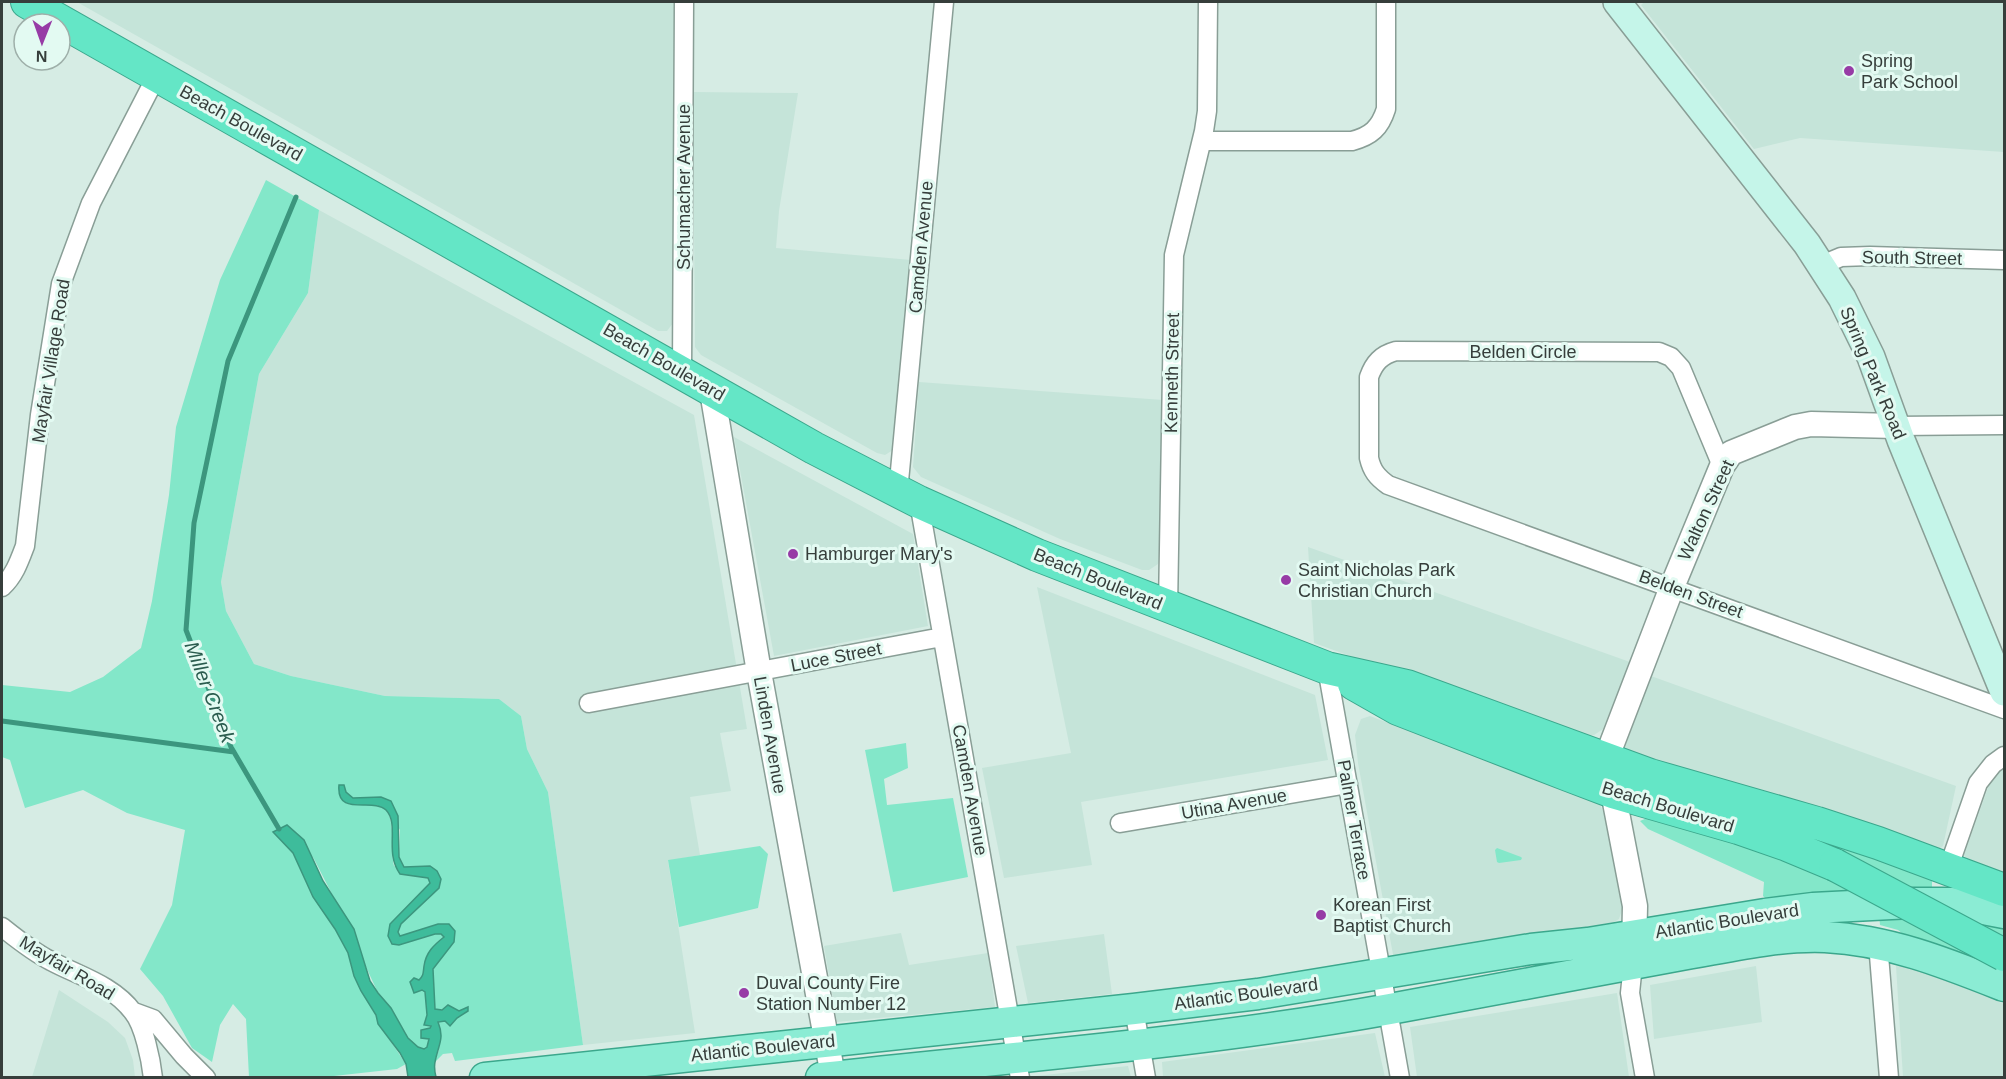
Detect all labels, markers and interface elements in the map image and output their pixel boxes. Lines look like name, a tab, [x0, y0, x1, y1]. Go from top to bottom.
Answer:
north arrow	[12, 12, 72, 72]
text: N	[36, 48, 48, 65]
place label: Spring Park School	[1861, 51, 1958, 92]
marker: Spring Park School	[1842, 64, 1856, 78]
street label: Beach Boulevard	[176, 81, 306, 165]
street label: Schumacher Avenue	[674, 104, 694, 270]
street label: Camden Avenue	[905, 180, 937, 314]
street label: South Street	[1862, 247, 1962, 269]
street label: Mayfair Village Road	[28, 278, 74, 444]
street label: Spring Park Road	[1836, 304, 1910, 442]
street label: Kenneth Street	[1161, 313, 1183, 433]
street label: Beach Boulevard	[600, 319, 728, 405]
street label: Belden Circle	[1469, 342, 1577, 362]
street label: Walton Street	[1674, 457, 1738, 563]
place label: Hamburger Mary's	[805, 544, 952, 564]
street label: Beach Boulevard	[1031, 544, 1165, 614]
marker: Hamburger Mary's	[786, 547, 800, 561]
place label: Saint Nicholas Park Christian Church	[1298, 560, 1456, 601]
street label: Belden Street	[1636, 566, 1746, 622]
marker: Saint Nicholas Park Christian Church	[1279, 573, 1293, 587]
water label: Miller Creek	[181, 638, 240, 747]
street label: Luce Street	[789, 638, 883, 676]
street label: Linden Avenue	[750, 675, 790, 795]
street label: Camden Avenue	[949, 723, 991, 857]
street label: Palmer Terrace	[1334, 758, 1374, 882]
street label: Beach Boulevard	[1600, 777, 1736, 837]
street label: Utina Avenue	[1180, 785, 1288, 823]
place label: Korean First Baptist Church	[1333, 895, 1451, 936]
street label: Atlantic Boulevard	[1654, 900, 1800, 942]
marker: Korean First Baptist Church	[1314, 908, 1328, 922]
street label: Mayfair Road	[16, 932, 118, 1004]
place label: Duval County Fire Station Number 12	[756, 973, 906, 1014]
street label: Atlantic Boulevard	[1173, 974, 1319, 1014]
marker: Duval County Fire Station Number 12	[737, 986, 751, 1000]
street label: Atlantic Boulevard	[690, 1030, 836, 1066]

